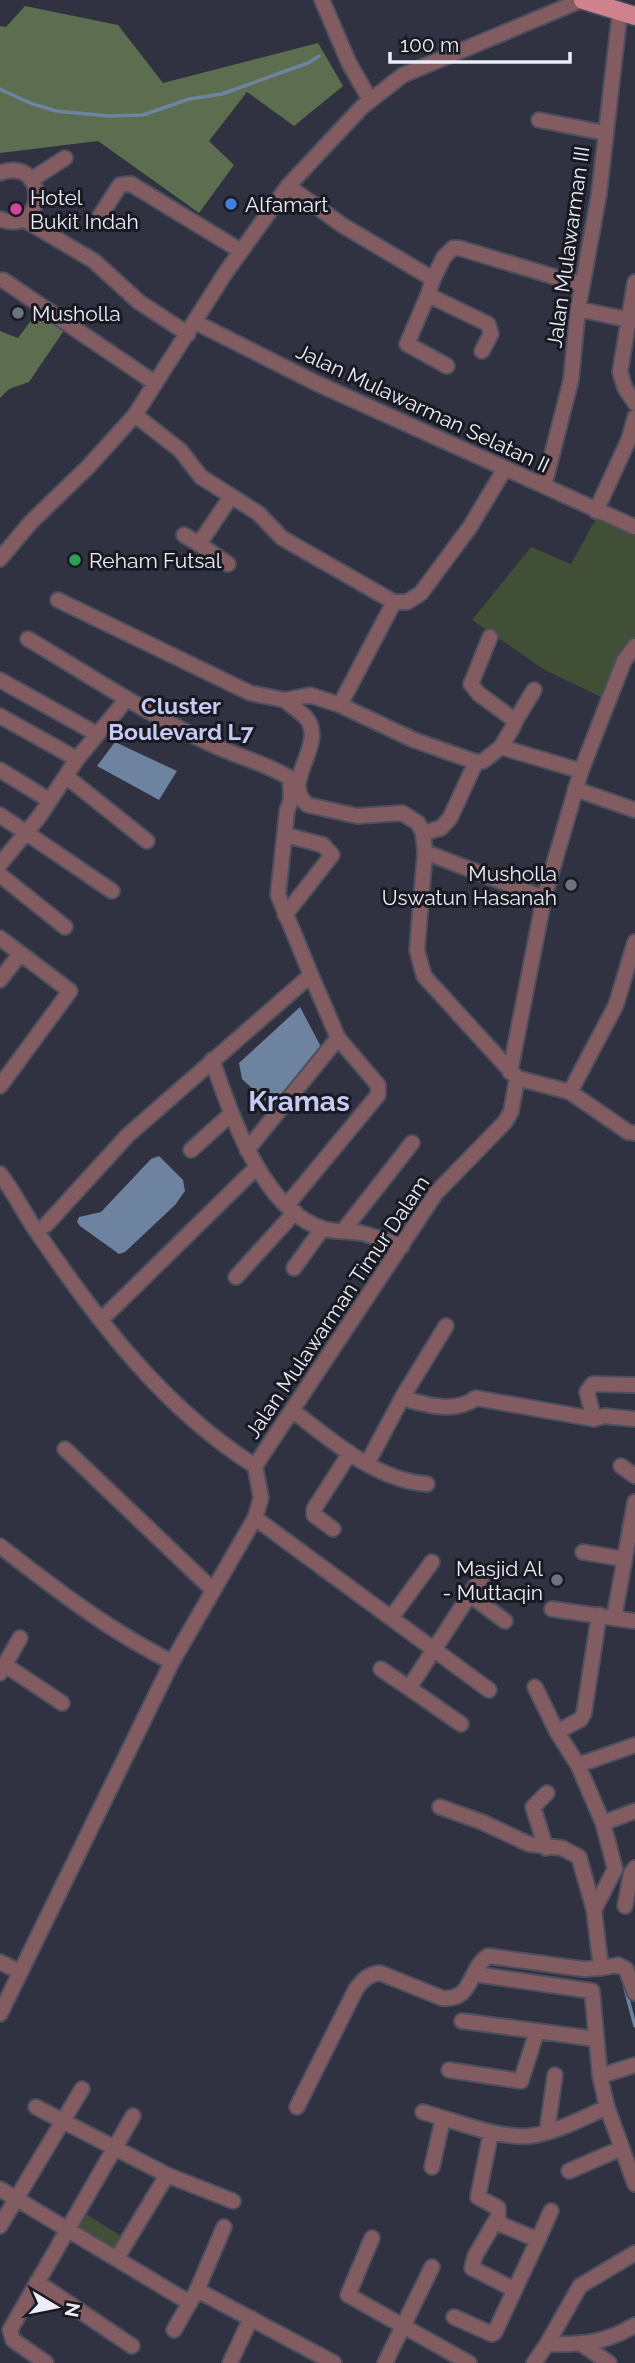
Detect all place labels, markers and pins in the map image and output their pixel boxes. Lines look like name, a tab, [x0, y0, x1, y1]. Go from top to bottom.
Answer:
place label: Hotel Bukit Indah	[30, 185, 139, 234]
place label: Alfamart	[245, 192, 328, 217]
marker: Alfamart	[223, 196, 239, 212]
marker: Hotel Bukit Indah	[8, 201, 24, 217]
place label: Musholla	[32, 301, 121, 326]
marker: Musholla	[10, 305, 26, 321]
place label: Reham Futsal	[89, 548, 222, 573]
marker: Reham Futsal	[67, 552, 83, 568]
place label: Musholla Uswatun Hasanah	[382, 861, 557, 910]
marker: Musholla Uswatun Hasanah	[563, 877, 579, 893]
place label: Masjid Al - Muttaqin	[443, 1556, 543, 1605]
marker: Masjid Al - Muttaqin	[549, 1572, 565, 1588]

